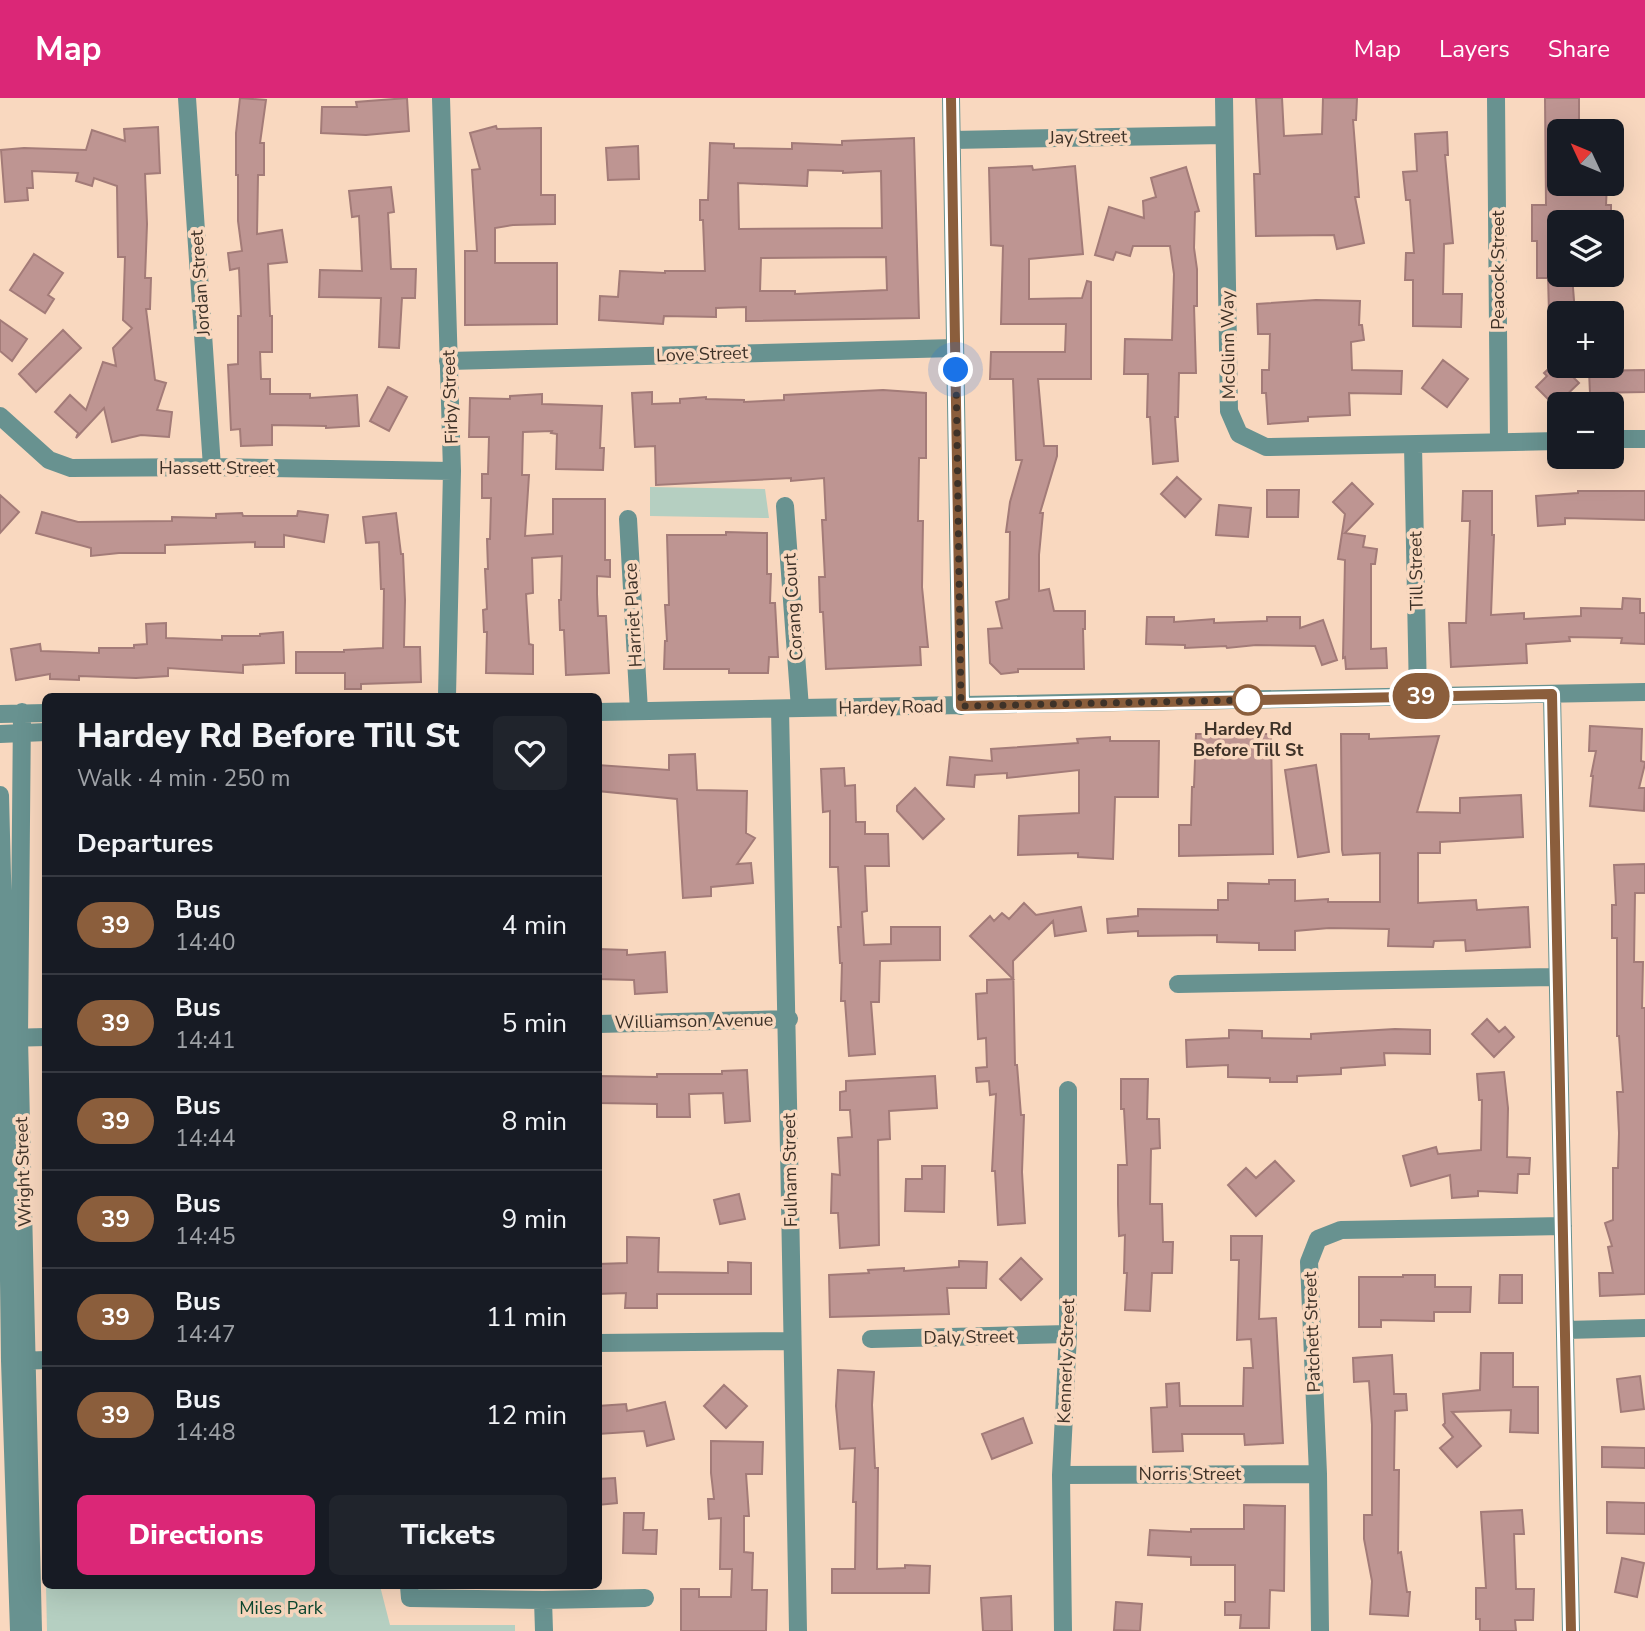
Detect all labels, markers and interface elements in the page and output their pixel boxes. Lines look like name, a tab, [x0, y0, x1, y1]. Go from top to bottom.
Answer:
text: Map	[35, 27, 102, 72]
text: Map	[1354, 33, 1401, 65]
text: Layers	[1439, 33, 1510, 65]
text: Share	[1548, 33, 1610, 65]
north arrow	[1547, 119, 1624, 196]
map controls	[1547, 119, 1624, 469]
street label: Jay Street	[1048, 124, 1128, 150]
street label: Peacock Street	[1486, 210, 1510, 330]
button: layers	[1547, 210, 1624, 287]
street label: Jordan Street	[184, 229, 216, 338]
street label: McGlinn Way	[1215, 290, 1241, 400]
button: +	[1547, 301, 1624, 378]
street label: Love Street	[656, 340, 749, 368]
street label: Firby Street	[436, 349, 464, 444]
your location	[938, 352, 973, 387]
button: −	[1547, 392, 1624, 469]
street label: Hassett Street	[159, 456, 276, 480]
street label: Till Street	[1403, 530, 1429, 611]
street label: Corang Court	[777, 552, 809, 662]
street label: Harriet Place	[618, 562, 648, 668]
line badge: 39	[1390, 673, 1452, 719]
text: 39	[1407, 680, 1435, 712]
marker: Hardey Rd Before Till St	[1233, 685, 1263, 715]
street label: Hardey Road	[838, 694, 944, 720]
text: Hardey Rd Before Till St	[77, 714, 459, 759]
button: heart	[493, 716, 567, 790]
place label: Hardey Rd Before Till St	[1193, 717, 1303, 762]
text: Walk · 4 min · 250 m	[77, 763, 290, 794]
text: Departures	[77, 826, 213, 861]
text: Bus	[175, 892, 221, 927]
text: 4 min	[502, 908, 567, 943]
text: 39	[101, 909, 130, 941]
text: 14:40	[175, 927, 235, 958]
text: Bus	[175, 990, 221, 1025]
text: 5 min	[502, 1006, 567, 1041]
text: 39	[101, 1007, 130, 1039]
street label: Williamson Avenue	[615, 1008, 773, 1034]
text: 14:41	[175, 1025, 235, 1056]
text: Bus	[175, 1088, 221, 1123]
text: 8 min	[502, 1104, 567, 1139]
text: 39	[101, 1105, 130, 1137]
street label: Fulham Street	[777, 1112, 803, 1227]
street label: Wright Street	[9, 1116, 37, 1228]
text: 14:44	[175, 1123, 235, 1154]
text: Bus	[175, 1186, 221, 1221]
text: 9 min	[502, 1202, 567, 1237]
text: 39	[101, 1203, 130, 1235]
text: 14:45	[175, 1221, 235, 1252]
street label: Patchett Street	[1298, 1270, 1326, 1393]
text: Bus	[175, 1284, 221, 1319]
street label: Kennerly Street	[1052, 1297, 1080, 1424]
text: 11 min	[486, 1300, 567, 1335]
text: 39	[101, 1301, 130, 1333]
text: 14:47	[175, 1319, 235, 1350]
street label: Daly Street	[923, 1324, 1015, 1350]
text: Bus	[175, 1382, 221, 1417]
text: 12 min	[486, 1398, 567, 1433]
text: 39	[101, 1399, 130, 1431]
text: 14:48	[175, 1417, 235, 1448]
street label: Norris Street	[1139, 1462, 1242, 1486]
button: Directions	[77, 1495, 315, 1575]
button: Tickets	[329, 1495, 567, 1575]
park label: Miles Park	[239, 1596, 324, 1620]

